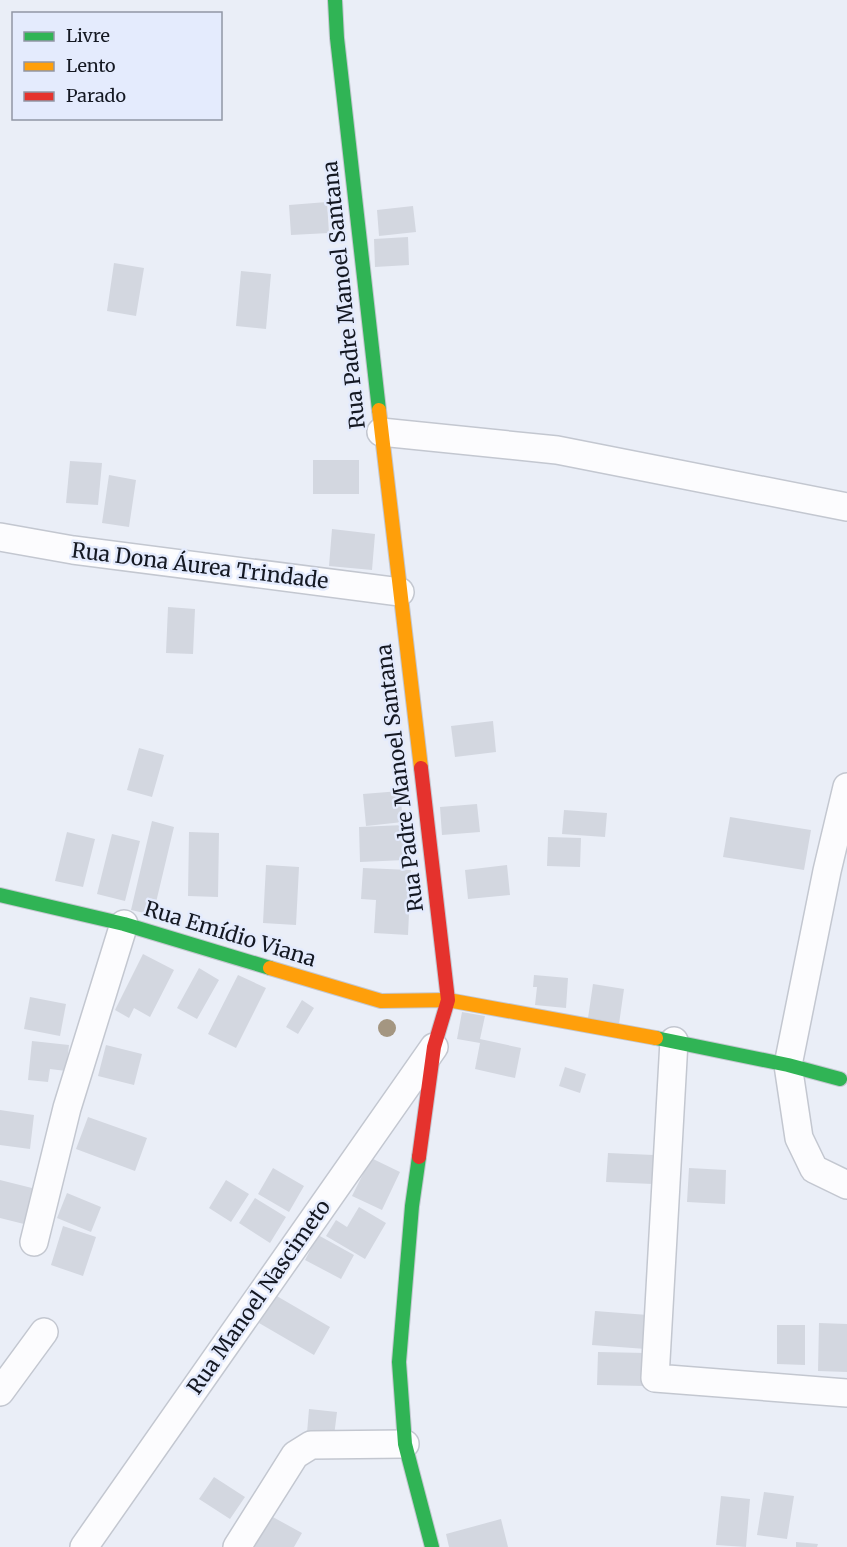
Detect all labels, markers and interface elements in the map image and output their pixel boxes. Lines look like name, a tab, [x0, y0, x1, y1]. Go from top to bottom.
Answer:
legend	[12, 12, 222, 120]
text: Livre	[66, 24, 110, 47]
text: Lento	[66, 54, 116, 77]
text: Parado	[66, 84, 126, 107]
street label: Rua Padre Manoel Santana	[316, 160, 371, 430]
street label: Rua Dona Áurea Trindade	[70, 535, 330, 595]
street label: Rua Padre Manoel Santana	[370, 643, 429, 913]
street label: Rua Emídio Viana	[141, 895, 319, 972]
street label: Rua Manoel Nascimeto	[181, 1194, 336, 1399]

